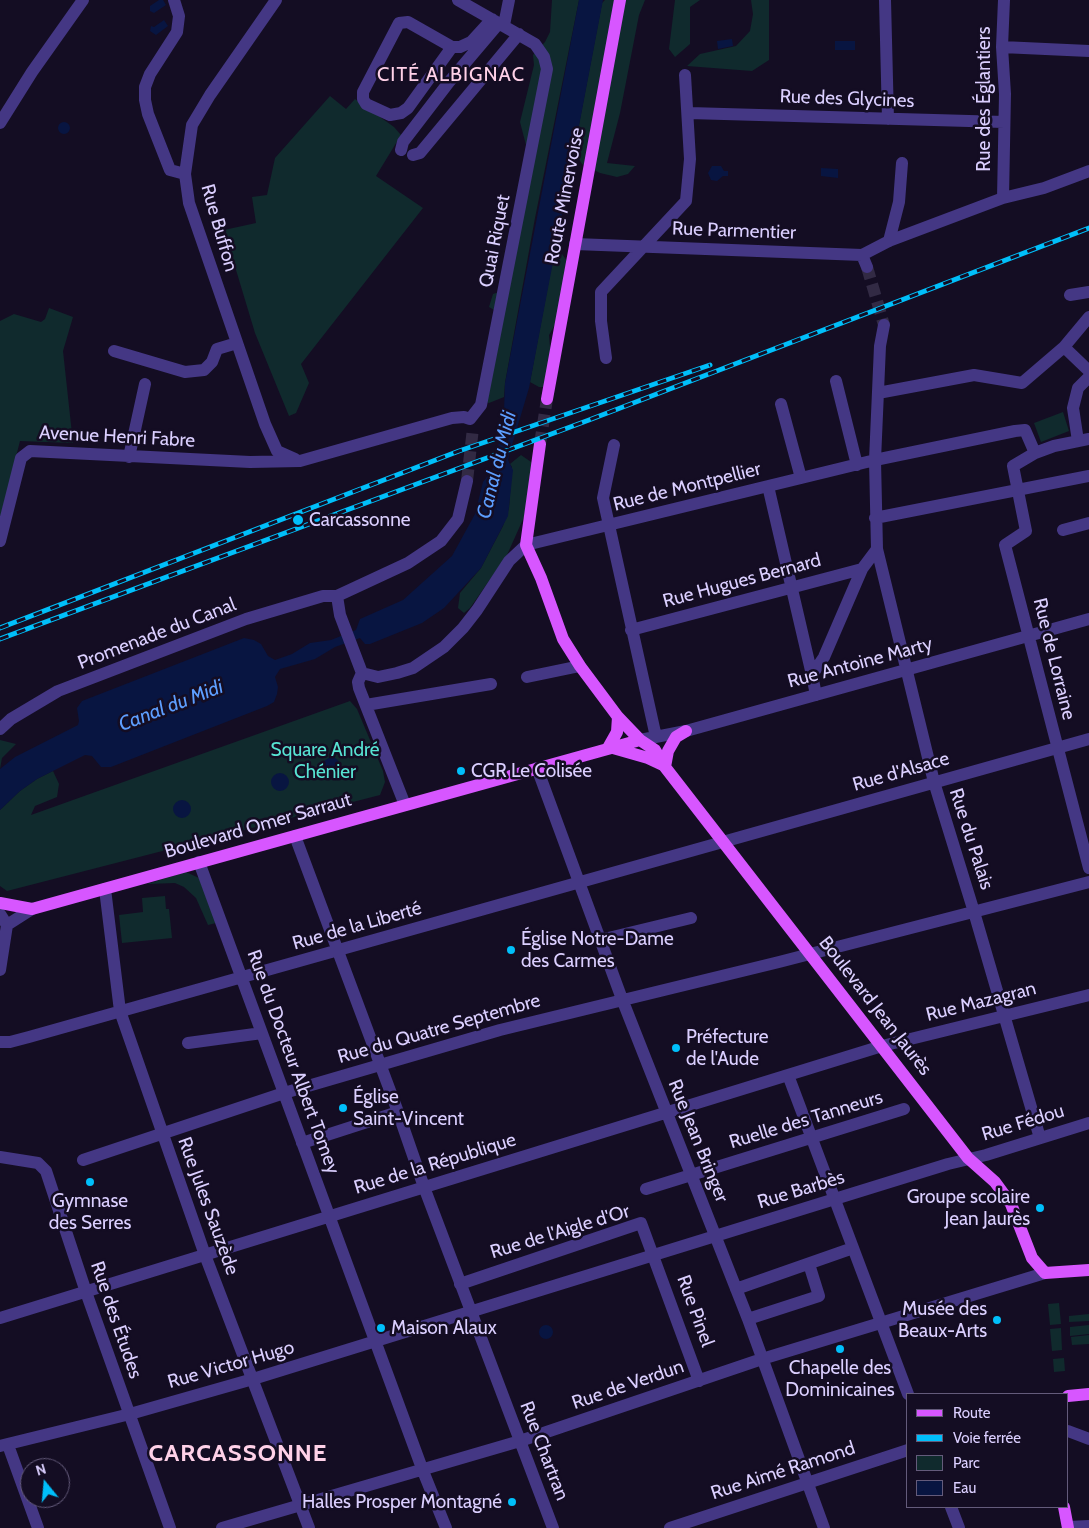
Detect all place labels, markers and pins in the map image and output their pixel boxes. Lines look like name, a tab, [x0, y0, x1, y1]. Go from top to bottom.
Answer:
place label: Carcassonne	[309, 509, 410, 531]
marker: Carcassonne	[291, 513, 305, 527]
place label: CGR Le Colisée	[471, 760, 592, 782]
marker: CGR Le Colisée	[455, 765, 467, 777]
place label: Église Notre-Dame des Carmes	[521, 928, 674, 972]
marker: Église Notre-Dame des Carmes	[505, 944, 517, 956]
place label: Préfecture de l'Aude	[686, 1026, 768, 1070]
marker: Préfecture de l'Aude	[670, 1042, 682, 1054]
place label: Église Saint-Vincent	[353, 1086, 464, 1130]
marker: Église Saint-Vincent	[337, 1102, 349, 1114]
marker: Gymnase des Serres	[84, 1176, 96, 1188]
place label: Groupe scolaire Jean Jaurès	[907, 1186, 1030, 1230]
place label: Gymnase des Serres	[49, 1190, 131, 1234]
marker: Groupe scolaire Jean Jaurès	[1034, 1202, 1046, 1214]
place label: Musée des Beaux-Arts	[898, 1298, 987, 1342]
marker: Musée des Beaux-Arts	[991, 1314, 1003, 1326]
place label: Maison Alaux	[391, 1317, 497, 1339]
marker: Maison Alaux	[375, 1322, 387, 1334]
marker: Chapelle des Dominicaines	[834, 1343, 846, 1355]
place label: Chapelle des Dominicaines	[785, 1357, 895, 1401]
place label: Halles Prosper Montagné	[302, 1491, 502, 1513]
marker: Halles Prosper Montagné	[506, 1496, 518, 1508]

